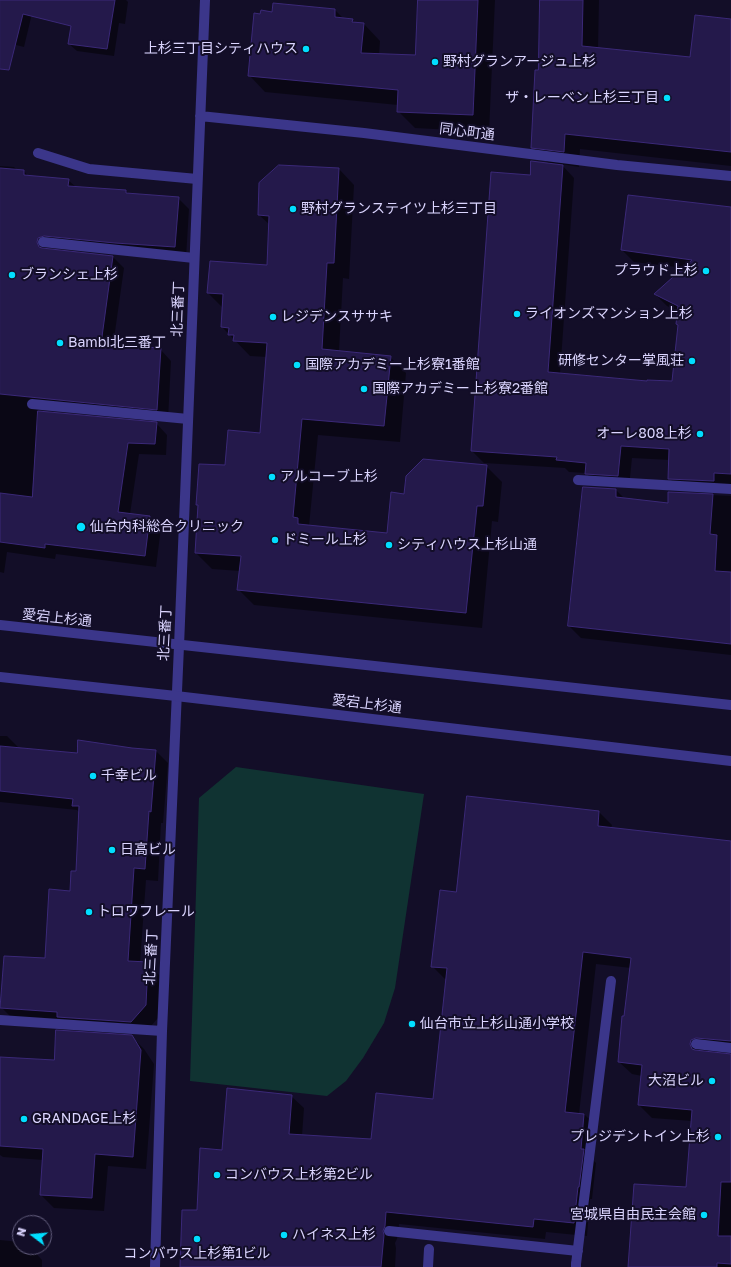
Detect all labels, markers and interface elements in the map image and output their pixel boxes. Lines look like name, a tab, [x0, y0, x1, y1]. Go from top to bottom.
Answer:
place label: 上杉三丁目シティハウス	[144, 41, 298, 57]
marker: 上杉三丁目シティハウス	[301, 44, 311, 54]
place label: 野村グランアージュ上杉	[443, 54, 596, 70]
marker: 野村グランアージュ上杉	[430, 57, 440, 67]
place label: ザ・レーベン上杉三丁目	[505, 90, 659, 106]
marker: ザ・レーベン上杉三丁目	[662, 93, 672, 103]
street label: 同心町通	[438, 120, 496, 144]
place label: 野村グランステイツ上杉三丁目	[301, 201, 497, 217]
marker: 野村グランステイツ上杉三丁目	[288, 204, 298, 214]
place label: プラウド上杉	[614, 263, 698, 279]
marker: プラウド上杉	[701, 266, 711, 276]
place label: ブランシェ上杉	[20, 267, 118, 283]
marker: ブランシェ上杉	[7, 270, 17, 280]
street label: 北三番丁	[169, 281, 187, 337]
place label: ライオンズマンション上杉	[525, 306, 693, 322]
place label: レジデンスササキ	[281, 309, 393, 325]
marker: ライオンズマンション上杉	[512, 309, 522, 319]
marker: レジデンスササキ	[268, 312, 278, 322]
place label: Bambi北三番丁	[68, 335, 166, 351]
marker: Bambi北三番丁	[55, 338, 65, 348]
place label: 研修センター掌風荘	[558, 353, 684, 369]
marker: 研修センター掌風荘	[687, 356, 697, 366]
place label: 国際アカデミー上杉寮1番館	[305, 357, 480, 373]
marker: 国際アカデミー上杉寮1番館	[292, 360, 302, 370]
place label: 国際アカデミー上杉寮2番館	[372, 381, 548, 397]
marker: 国際アカデミー上杉寮2番館	[359, 384, 369, 394]
place label: オーレ808上杉	[596, 426, 692, 442]
marker: オーレ808上杉	[695, 429, 705, 439]
place label: アルコーブ上杉	[280, 469, 378, 485]
marker: アルコーブ上杉	[267, 472, 277, 482]
place label: 仙台内科総合クリニック	[90, 519, 244, 535]
marker: 仙台内科総合クリニック	[75, 521, 87, 533]
place label: ドミール上杉	[283, 532, 367, 548]
marker: ドミール上杉	[270, 535, 280, 545]
place label: シティハウス上杉山通	[397, 537, 537, 553]
marker: シティハウス上杉山通	[384, 540, 394, 550]
street label: 北三番丁	[155, 605, 175, 661]
street label: 愛宕上杉通	[21, 606, 93, 630]
street label: 愛宕上杉通	[331, 691, 403, 717]
place label: 千幸ビル	[101, 768, 157, 784]
marker: 千幸ビル	[88, 771, 98, 781]
place label: 日高ビル	[120, 842, 176, 858]
marker: 日高ビル	[107, 845, 117, 855]
place label: トロワフレール	[97, 904, 195, 920]
marker: トロワフレール	[84, 907, 94, 917]
street label: 北三番丁	[141, 929, 161, 985]
place label: 仙台市立上杉山通小学校	[420, 1016, 574, 1032]
marker: 仙台市立上杉山通小学校	[407, 1019, 417, 1029]
place label: 大沼ビル	[648, 1073, 704, 1089]
marker: 大沼ビル	[707, 1076, 717, 1086]
place label: GRANDAGE上杉	[32, 1111, 136, 1127]
marker: GRANDAGE上杉	[19, 1114, 29, 1124]
place label: プレジデントイン上杉	[570, 1129, 710, 1145]
marker: プレジデントイン上杉	[713, 1132, 723, 1142]
place label: コンバウス上杉第2ビル	[225, 1167, 373, 1183]
marker: コンバウス上杉第2ビル	[212, 1170, 222, 1180]
place label: 宮城県自由民主会館	[570, 1207, 696, 1223]
marker: 宮城県自由民主会館	[699, 1210, 709, 1220]
north arrow	[12, 1215, 52, 1255]
text: N	[14, 1226, 28, 1238]
place label: ハイネス上杉	[292, 1227, 376, 1243]
marker: ハイネス上杉	[279, 1230, 289, 1240]
marker: コンバウス上杉第1ビル	[192, 1234, 202, 1244]
place label: コンバウス上杉第1ビル	[124, 1246, 270, 1262]

